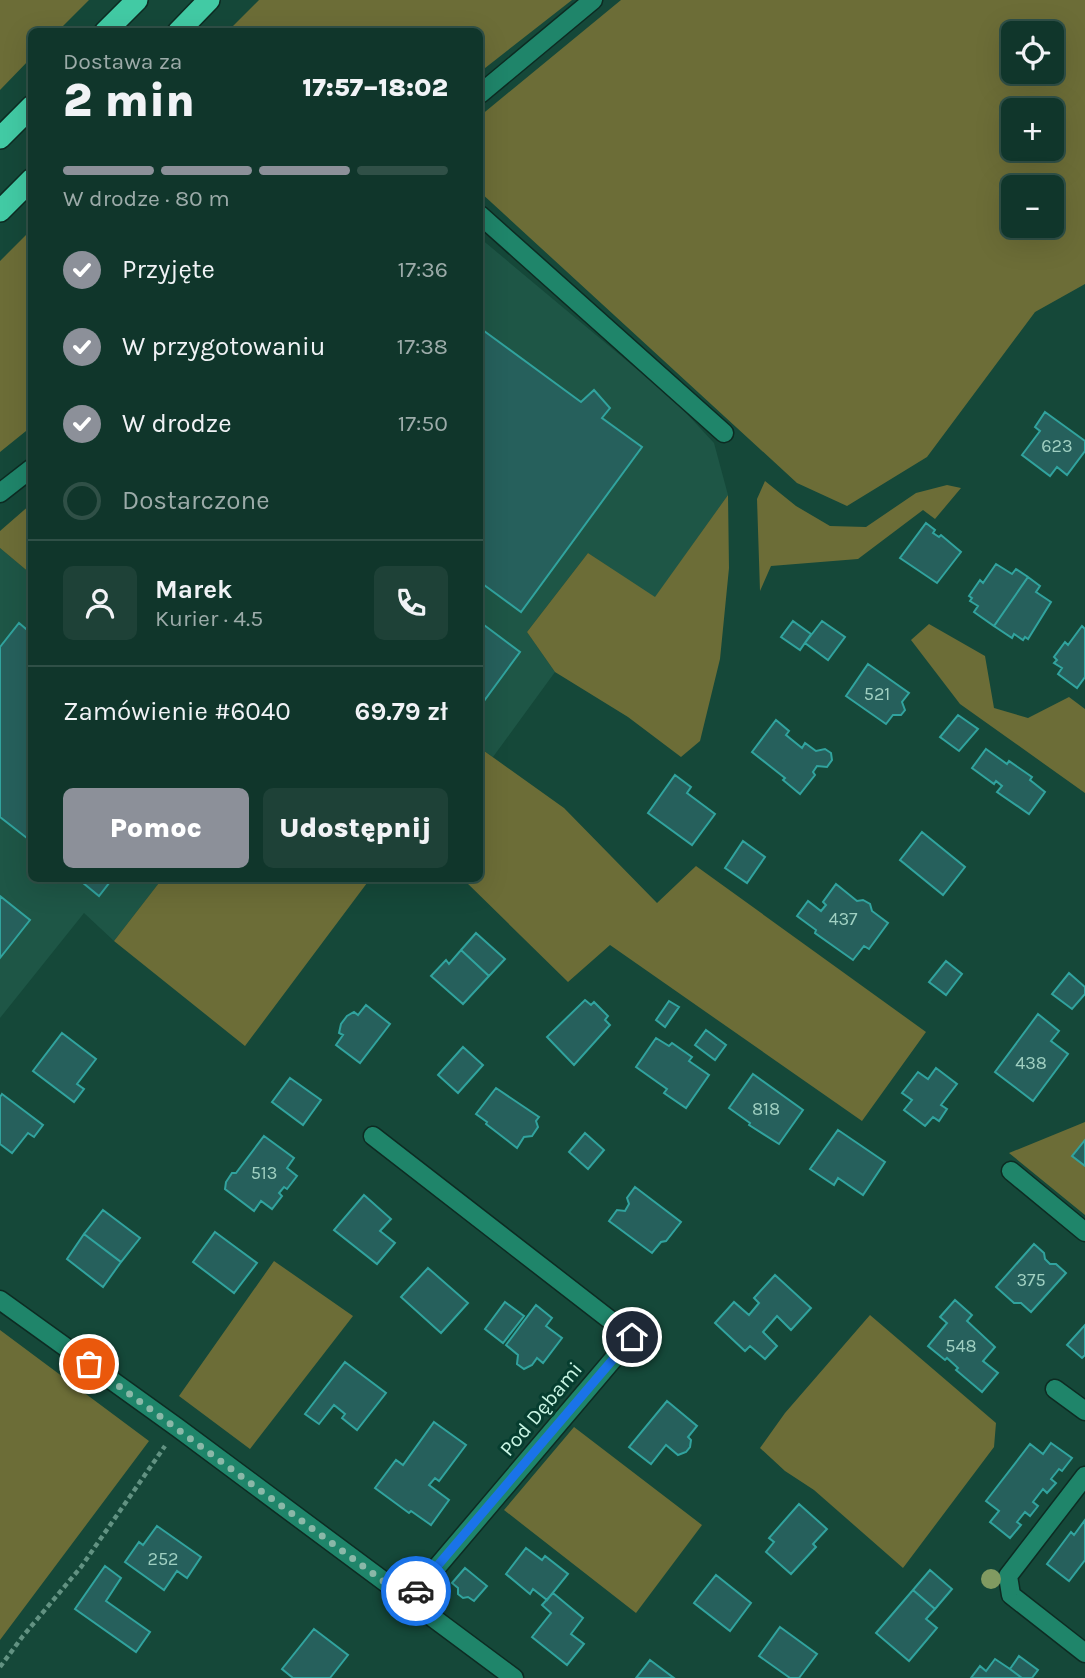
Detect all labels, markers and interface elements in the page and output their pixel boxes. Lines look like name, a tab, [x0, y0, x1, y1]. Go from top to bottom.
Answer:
map controls	[1001, 21, 1064, 238]
button: locate	[1001, 21, 1064, 84]
text: Dostawa za	[63, 48, 183, 75]
text: 17:57–18:02	[302, 72, 448, 103]
text: 2 min	[63, 74, 195, 128]
button: +	[1001, 98, 1064, 161]
button: −	[1001, 175, 1064, 238]
text: W drodze · 80 m	[63, 185, 230, 212]
icon: check	[63, 251, 101, 289]
text: Przyjęte	[122, 254, 215, 285]
text: 17:36	[398, 256, 448, 283]
icon: check	[63, 328, 101, 366]
text: W przygotowaniu	[122, 331, 325, 362]
text: 17:38	[397, 333, 448, 360]
icon: check	[63, 405, 101, 443]
text: W drodze	[122, 408, 232, 439]
text: 17:50	[398, 410, 448, 437]
house number: 623	[1041, 435, 1073, 457]
text: Dostarczone	[122, 485, 270, 516]
button: person	[63, 566, 137, 640]
button: phone	[374, 566, 448, 640]
text: Marek	[155, 574, 232, 605]
text: Kurier · 4.5	[155, 605, 263, 632]
house number: 521	[864, 683, 890, 705]
text: Zamówienie #6040	[63, 696, 291, 727]
text: 69.79 zł	[355, 696, 448, 727]
button: Pomoc	[63, 788, 249, 868]
button: Udostępnij	[263, 788, 448, 868]
house number: 437	[828, 908, 858, 930]
house number: 438	[1015, 1052, 1047, 1074]
house number: 818	[752, 1098, 780, 1120]
house number: 513	[251, 1162, 277, 1184]
house number: 375	[1016, 1269, 1046, 1291]
pin	[602, 1307, 662, 1367]
icon: home	[613, 1318, 651, 1356]
pin	[59, 1334, 119, 1394]
house number: 548	[945, 1335, 977, 1357]
icon: bag	[70, 1345, 108, 1383]
street label: Pod Dębami	[495, 1357, 587, 1461]
house number: 252	[147, 1548, 179, 1570]
courier	[381, 1556, 451, 1626]
icon: car	[397, 1572, 435, 1610]

